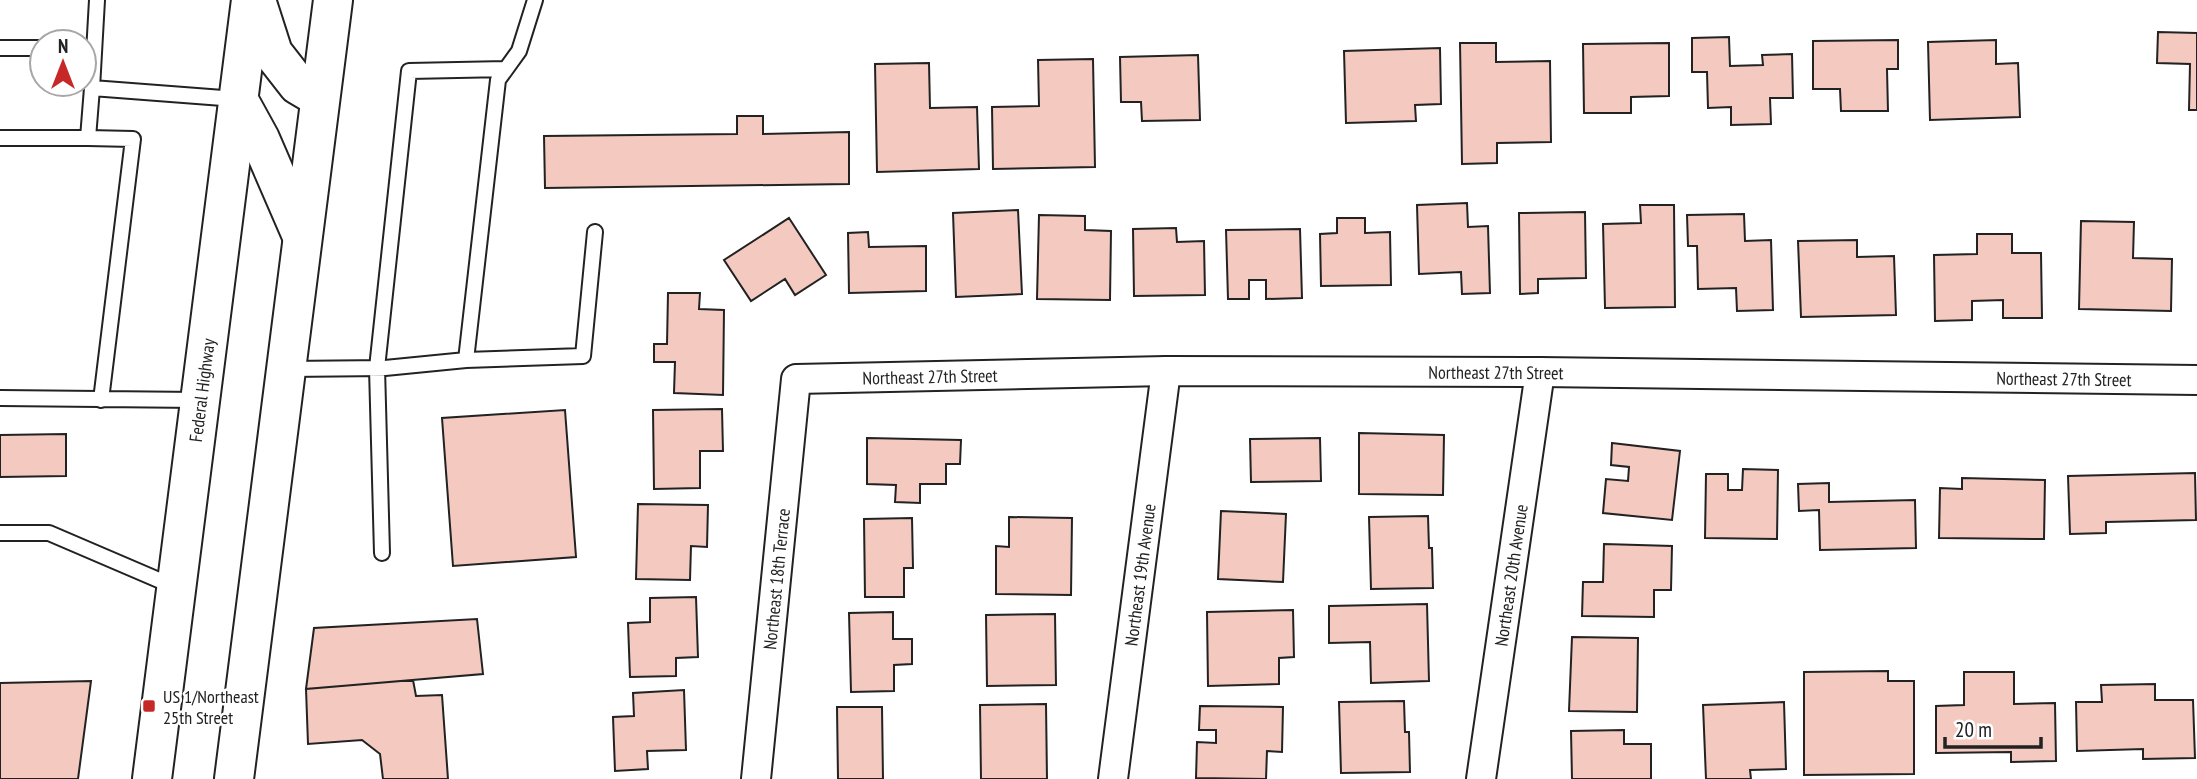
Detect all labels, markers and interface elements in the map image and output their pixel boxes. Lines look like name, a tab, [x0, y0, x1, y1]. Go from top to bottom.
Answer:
north arrow	[28, 28, 98, 98]
text: N	[58, 34, 68, 58]
street label: Federal Highway	[183, 337, 219, 443]
street label: Northeast 27th Street	[1428, 360, 1564, 384]
street label: Northeast 27th Street	[862, 363, 998, 389]
street label: Northeast 27th Street	[1996, 366, 2132, 391]
street label: Northeast 19th Avenue	[1119, 502, 1160, 647]
street label: Northeast 20th Avenue	[1489, 503, 1532, 648]
street label: Northeast 18th Terrace	[757, 507, 795, 651]
place label: US 1/Northeast 25th Street	[163, 685, 259, 729]
marker: US 1/Northeast 25th Street	[141, 698, 157, 714]
scale bar	[1945, 706, 2041, 750]
text: 20 m	[1955, 716, 1992, 743]

